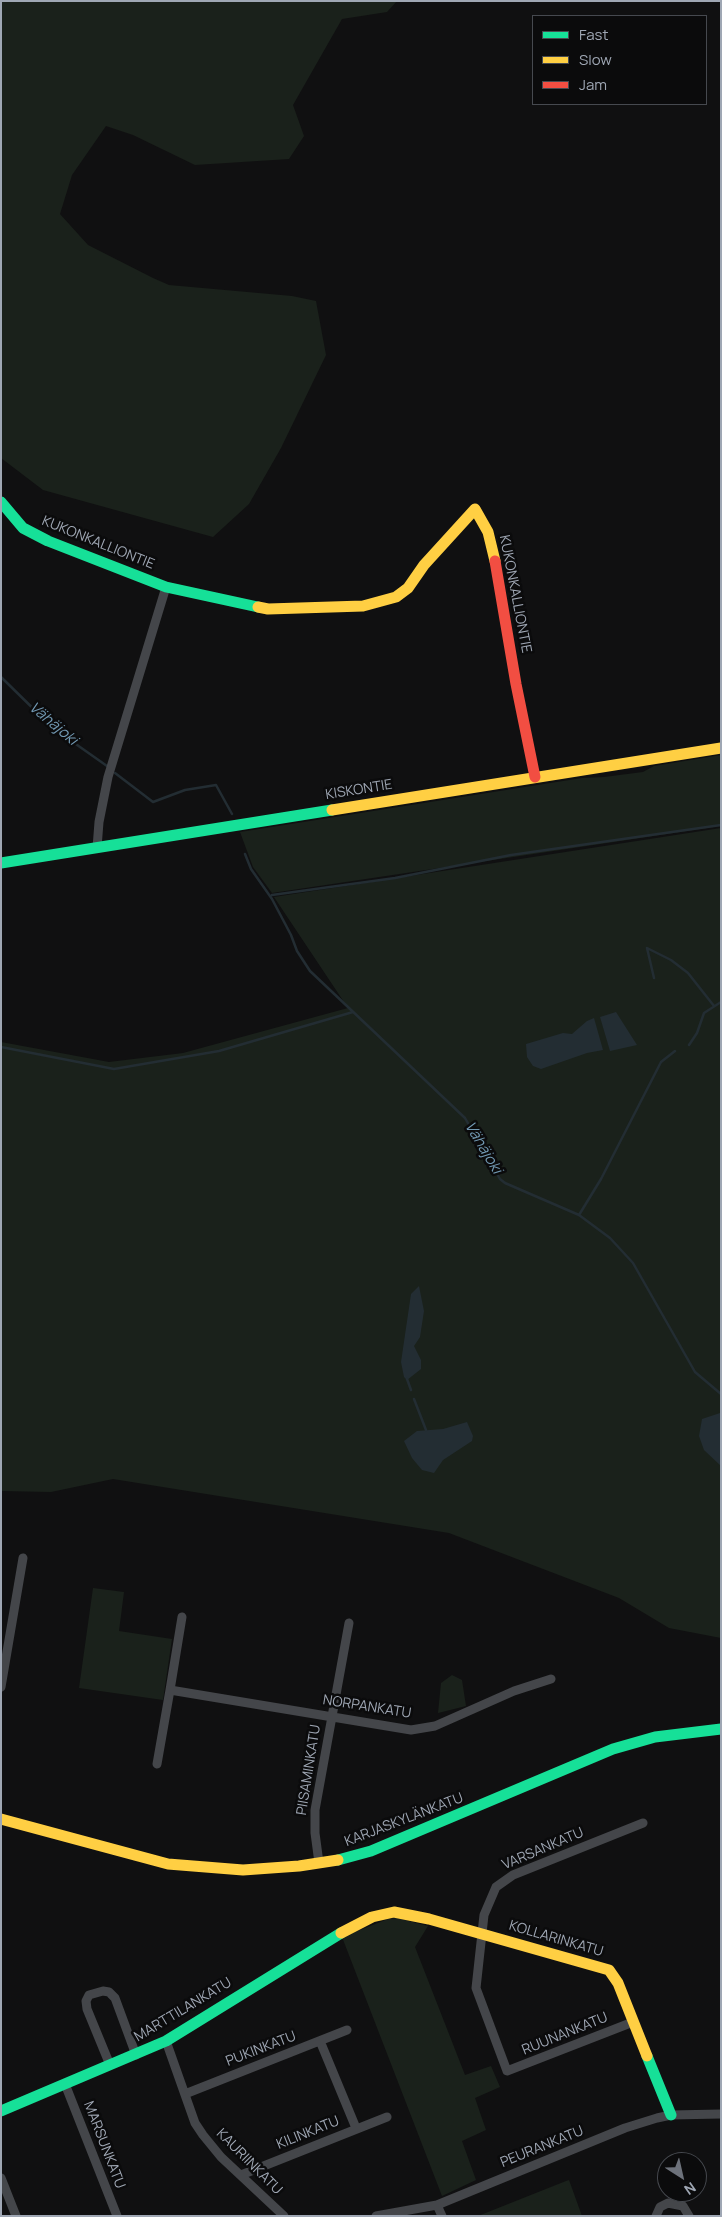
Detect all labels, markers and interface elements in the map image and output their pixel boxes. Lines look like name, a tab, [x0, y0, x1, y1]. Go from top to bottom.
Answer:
legend	[532, 15, 707, 105]
text: Fast	[579, 24, 608, 45]
text: Slow	[579, 49, 612, 70]
text: Jam	[579, 74, 607, 95]
street label: KUKONKALLIONTIE	[39, 513, 157, 573]
street label: KUKONKALLIONTIE	[495, 534, 535, 654]
water label: Vähäjoki	[25, 699, 81, 749]
street label: KISKONTIE	[324, 776, 394, 804]
water label: Vähäjoki	[460, 1119, 506, 1177]
street label: NORPANKATU	[322, 1692, 412, 1722]
street label: PIISAMINKATU	[294, 1723, 324, 1817]
street label: KARJASKYLÄNKATU	[342, 1790, 466, 1850]
street label: VARSANKATU	[500, 1824, 586, 1874]
street label: KOLLARINKATU	[507, 1918, 605, 1960]
street label: MARTTILANKATU	[131, 1974, 235, 2046]
street label: RUUNANKATU	[520, 2009, 610, 2059]
street label: PUKINKATU	[223, 2028, 299, 2070]
street label: MARSUNKATU	[80, 2099, 128, 2191]
street label: KILINKATU	[274, 2113, 342, 2153]
street label: PEURANKATU	[498, 2123, 586, 2171]
street label: KAURIINKATU	[213, 2126, 285, 2198]
north arrow	[657, 2152, 707, 2202]
text: N	[681, 2178, 700, 2200]

